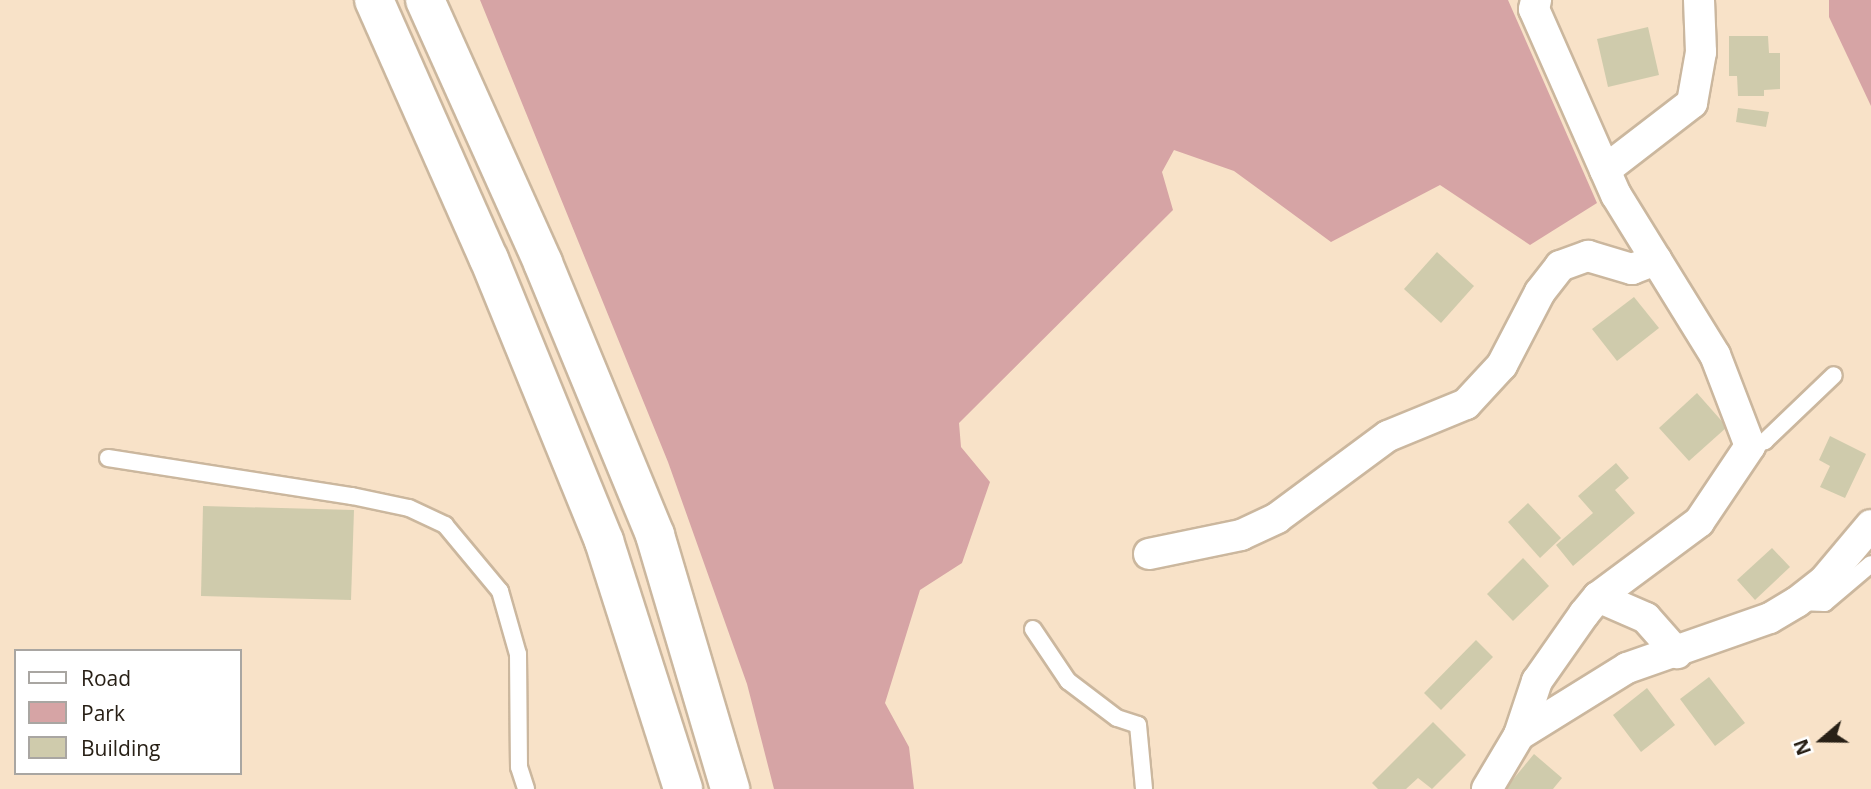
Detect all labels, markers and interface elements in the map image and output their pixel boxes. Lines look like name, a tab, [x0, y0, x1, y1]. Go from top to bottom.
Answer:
legend	[14, 649, 242, 775]
text: Road	[81, 664, 131, 692]
text: Park	[81, 699, 125, 727]
north arrow	[1787, 705, 1857, 775]
text: Building	[81, 734, 160, 762]
text: N	[1787, 735, 1817, 759]

